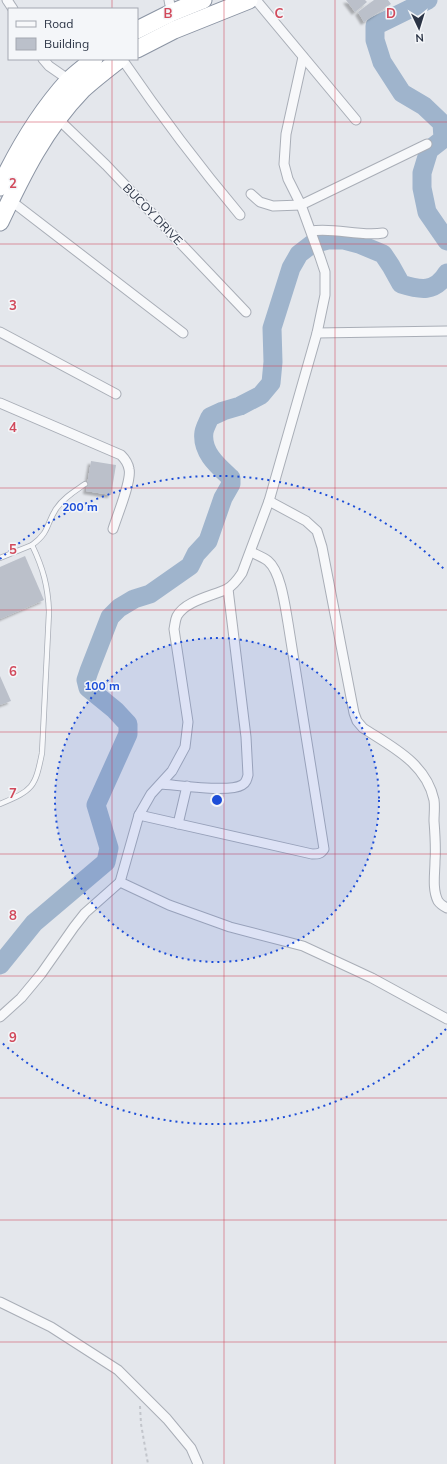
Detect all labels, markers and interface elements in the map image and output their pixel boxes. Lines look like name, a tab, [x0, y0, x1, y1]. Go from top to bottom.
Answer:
text: B	[164, 5, 173, 21]
text: C	[275, 5, 284, 21]
text: D	[386, 5, 396, 21]
legend	[8, 8, 138, 60]
north arrow	[399, 8, 439, 48]
text: Road	[44, 16, 73, 31]
text: N	[415, 31, 424, 45]
text: Building	[44, 36, 89, 51]
text: 2	[9, 175, 17, 191]
street label: BUCOY DRIVE	[120, 180, 186, 248]
text: 3	[9, 297, 17, 313]
text: 4	[9, 419, 17, 435]
text: 200 m	[62, 499, 98, 514]
text: 5	[9, 541, 17, 557]
text: 6	[9, 663, 17, 679]
text: 100 m	[84, 678, 120, 693]
text: 7	[9, 785, 17, 801]
centre of rings	[210, 793, 224, 807]
text: 8	[9, 907, 17, 923]
text: 9	[9, 1029, 17, 1045]

